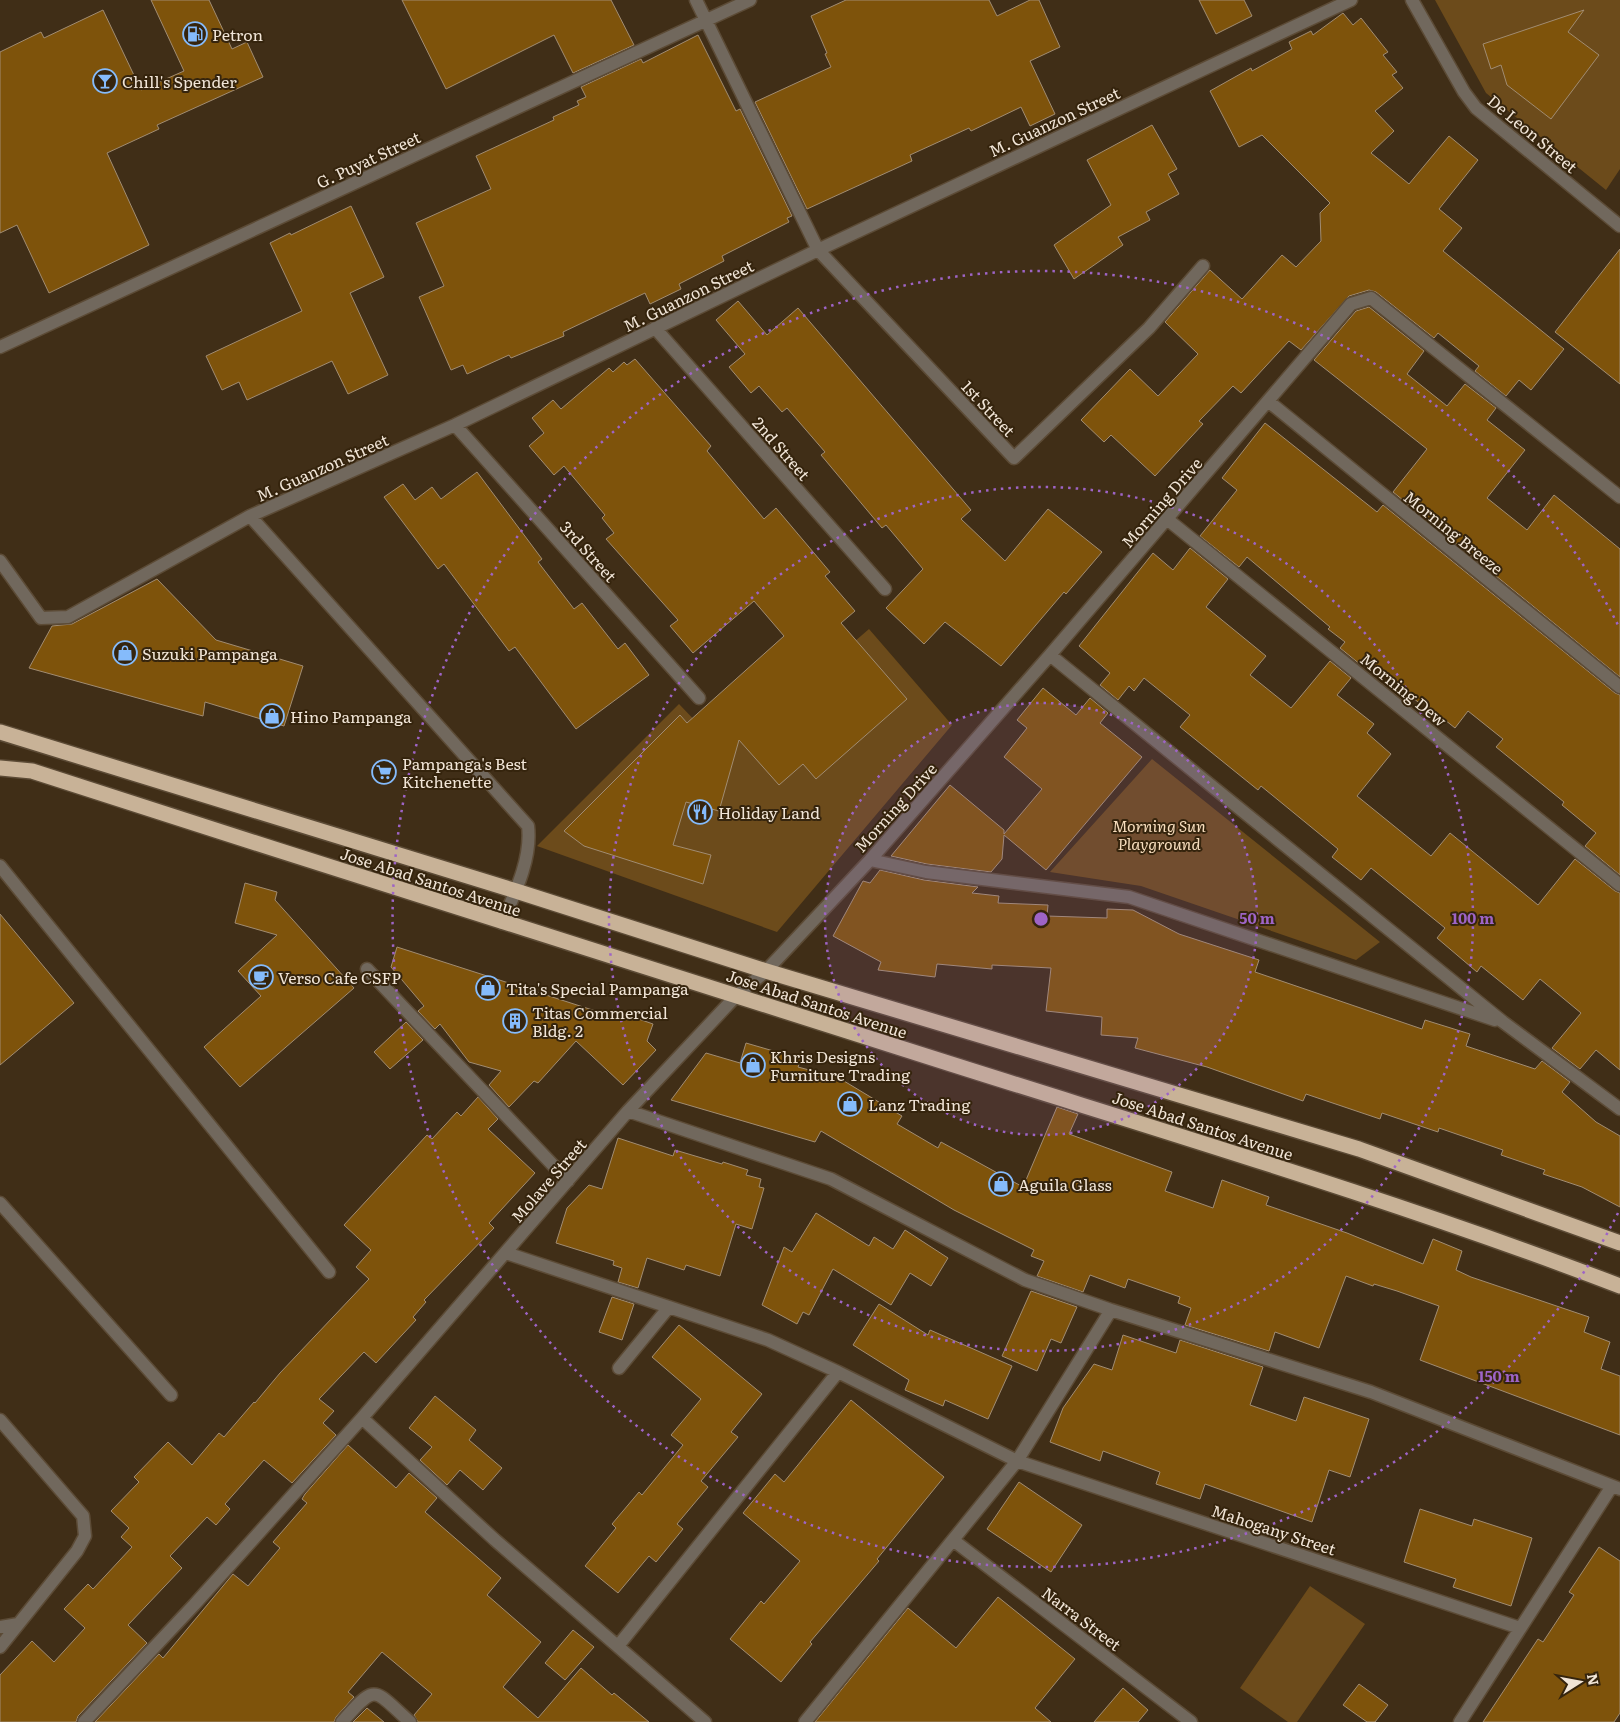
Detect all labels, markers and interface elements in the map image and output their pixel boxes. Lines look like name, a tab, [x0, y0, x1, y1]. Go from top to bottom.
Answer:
fuel station icon: Petron	[182, 21, 208, 47]
place label: Petron	[212, 22, 263, 46]
bar icon: Chill's Spender	[92, 68, 118, 94]
place label: Chill's Spender	[122, 69, 237, 93]
street label: M. Guanzon Street	[984, 80, 1124, 162]
street label: De Leon Street	[1483, 88, 1584, 178]
street label: G. Puyat Street	[312, 124, 424, 194]
street label: M. Guanzon Street	[619, 253, 758, 337]
street label: 1st Street	[957, 375, 1022, 442]
street label: 2nd Street	[748, 411, 817, 485]
street label: M. Guanzon Street	[252, 427, 392, 507]
street label: Morning Drive	[1115, 451, 1207, 553]
street label: Morning Breeze	[1399, 484, 1509, 580]
street label: 3rd Street	[555, 515, 623, 587]
shop icon: Suzuki Pampanga	[112, 640, 138, 666]
place label: Suzuki Pampanga	[142, 641, 278, 665]
street label: Morning Dew	[1356, 647, 1453, 732]
shop icon: Hino Pampanga	[259, 703, 285, 729]
place label: Hino Pampanga	[290, 704, 412, 728]
place label: Pampanga's Best Kitchenette	[402, 751, 528, 793]
street label: Morning Drive	[848, 757, 942, 857]
supermarket icon: Pampanga's Best Kitchenette	[371, 759, 397, 785]
restaurant icon: Holiday Land	[687, 799, 713, 825]
place label: Holiday Land	[718, 800, 820, 824]
park label: Morning Sun Playground	[1112, 813, 1206, 855]
street label: Jose Abad Santos Avenue	[337, 840, 525, 922]
text: 50 m	[1239, 906, 1275, 929]
text: 100 m	[1452, 906, 1494, 929]
centre of rings	[1032, 910, 1050, 928]
street label: Jose Abad Santos Avenue	[723, 962, 911, 1044]
cafe icon: Verso Cafe CSFP	[248, 964, 274, 990]
place label: Verso Cafe CSFP	[278, 965, 401, 989]
shop icon: Tita's Special Pampanga	[475, 975, 501, 1001]
place label: Tita's Special Pampanga	[506, 976, 689, 1000]
place label: Titas Commercial Bldg. 2	[532, 1000, 668, 1042]
building icon: Titas Commercial Bldg. 2	[502, 1008, 528, 1034]
place label: Khris Designs Furniture Trading	[770, 1044, 910, 1086]
shop icon: Khris Designs Furniture Trading	[740, 1052, 766, 1078]
street label: Jose Abad Santos Avenue	[1109, 1084, 1297, 1166]
shop icon: Lanz Trading	[837, 1091, 863, 1117]
place label: Lanz Trading	[868, 1092, 970, 1116]
street label: Molave Street	[505, 1132, 592, 1227]
shop icon: Aguila Glass	[988, 1171, 1014, 1197]
place label: Aguila Glass	[1018, 1172, 1112, 1196]
text: 150 m	[1478, 1364, 1520, 1387]
street label: Mahogany Street	[1209, 1498, 1340, 1561]
street label: Narra Street	[1037, 1580, 1127, 1656]
north arrow	[1555, 1657, 1605, 1707]
text: N	[1583, 1672, 1605, 1687]

